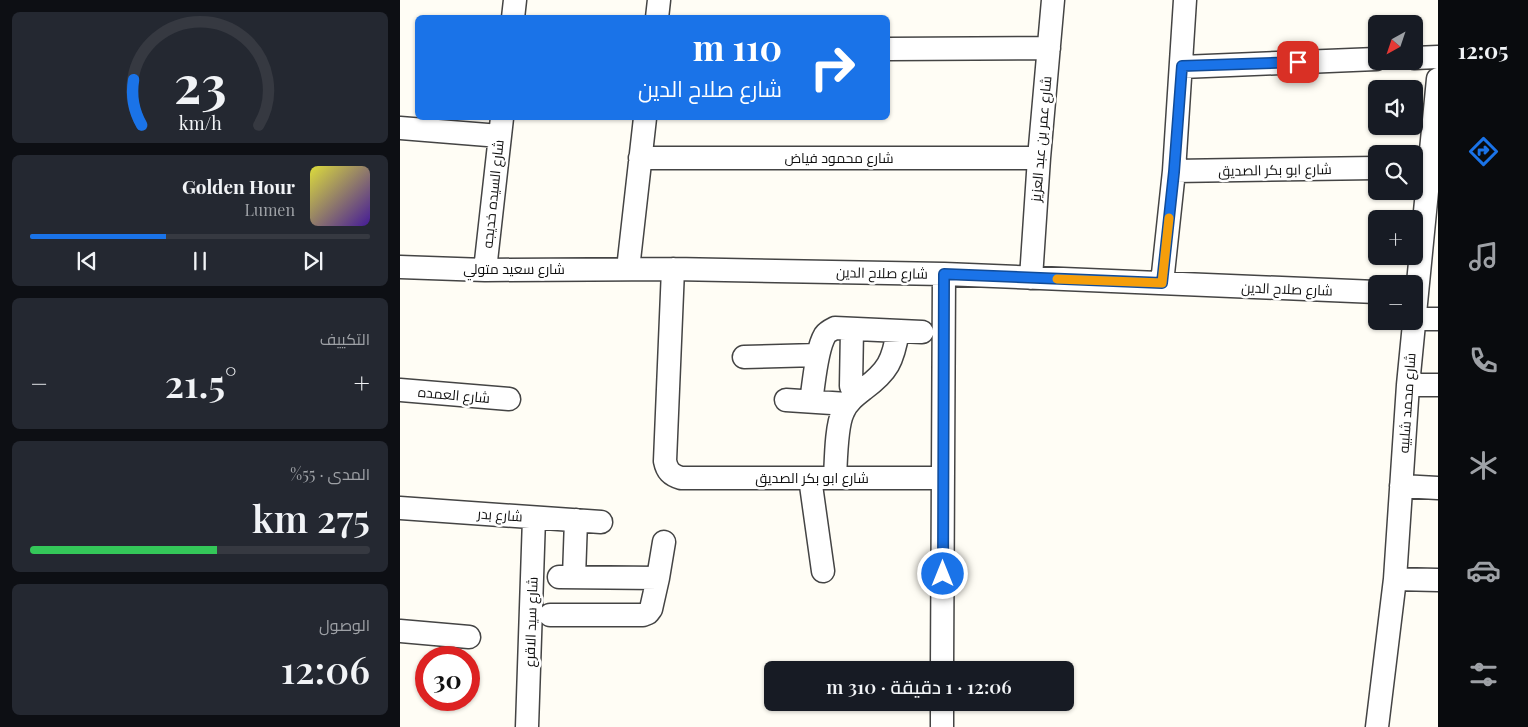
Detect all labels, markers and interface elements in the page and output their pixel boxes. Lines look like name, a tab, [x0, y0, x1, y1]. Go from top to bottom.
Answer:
north arrow	[1368, 15, 1422, 70]
map controls	[1368, 15, 1423, 330]
text: 110 m	[693, 23, 782, 70]
icon: right	[800, 35, 865, 100]
text: 12:05	[1458, 35, 1508, 65]
pin	[1277, 41, 1319, 83]
text: 23	[174, 48, 226, 117]
icon: arrive	[1284, 48, 1312, 76]
text: شارع صلاح الدين	[638, 73, 782, 103]
street label: شارع عمر بن عبد العزيز	[1025, 75, 1055, 204]
button: sound	[1368, 80, 1423, 135]
text: km/h	[179, 111, 222, 134]
icon: directions	[1466, 134, 1501, 169]
street label: شارع السيده خديجه	[477, 139, 508, 249]
button: search	[1368, 145, 1423, 200]
street label: شارع محمود فياض	[784, 148, 894, 167]
street label: شارع ابو بكر الصديق	[1218, 159, 1332, 180]
text: Golden Hour	[182, 173, 295, 199]
text: Lumen	[244, 199, 295, 220]
button: +	[1368, 210, 1423, 265]
icon: music	[1466, 239, 1501, 274]
icon: previous	[73, 247, 101, 275]
icon: pause	[186, 247, 214, 275]
icon: next	[299, 247, 327, 275]
street label: شارع سعيد متولي	[463, 259, 565, 281]
street label: شارع صلاح الدين	[836, 262, 928, 283]
button: −	[1368, 275, 1423, 330]
street label: شارع صلاح الدين	[1241, 277, 1333, 300]
text: التكييف	[320, 328, 370, 349]
icon: phone	[1466, 343, 1501, 378]
street label: شارع محمد شلبيه	[1394, 352, 1419, 454]
text: 21.5°	[165, 357, 237, 408]
text: −	[30, 364, 48, 401]
text: +	[354, 364, 370, 401]
street label: شارع العمده	[417, 382, 491, 407]
icon: climate	[1466, 448, 1501, 483]
text: المدى · 55%	[290, 463, 370, 484]
street label: شارع ابو بكر الصديق	[755, 468, 869, 487]
text: 275 km	[252, 492, 370, 543]
street label: شارع بدر	[476, 503, 523, 526]
position arrow	[916, 547, 968, 599]
icon: car	[1466, 553, 1501, 588]
street label: شارع سيد الاقرع	[519, 576, 542, 668]
text: الوصول	[319, 614, 370, 635]
text: 12:06	[281, 643, 370, 694]
speed limit sign: 30	[415, 646, 480, 711]
icon: filters	[1466, 657, 1501, 692]
text: 12:06 · 1 دقيقة · 310 m	[826, 673, 1012, 699]

